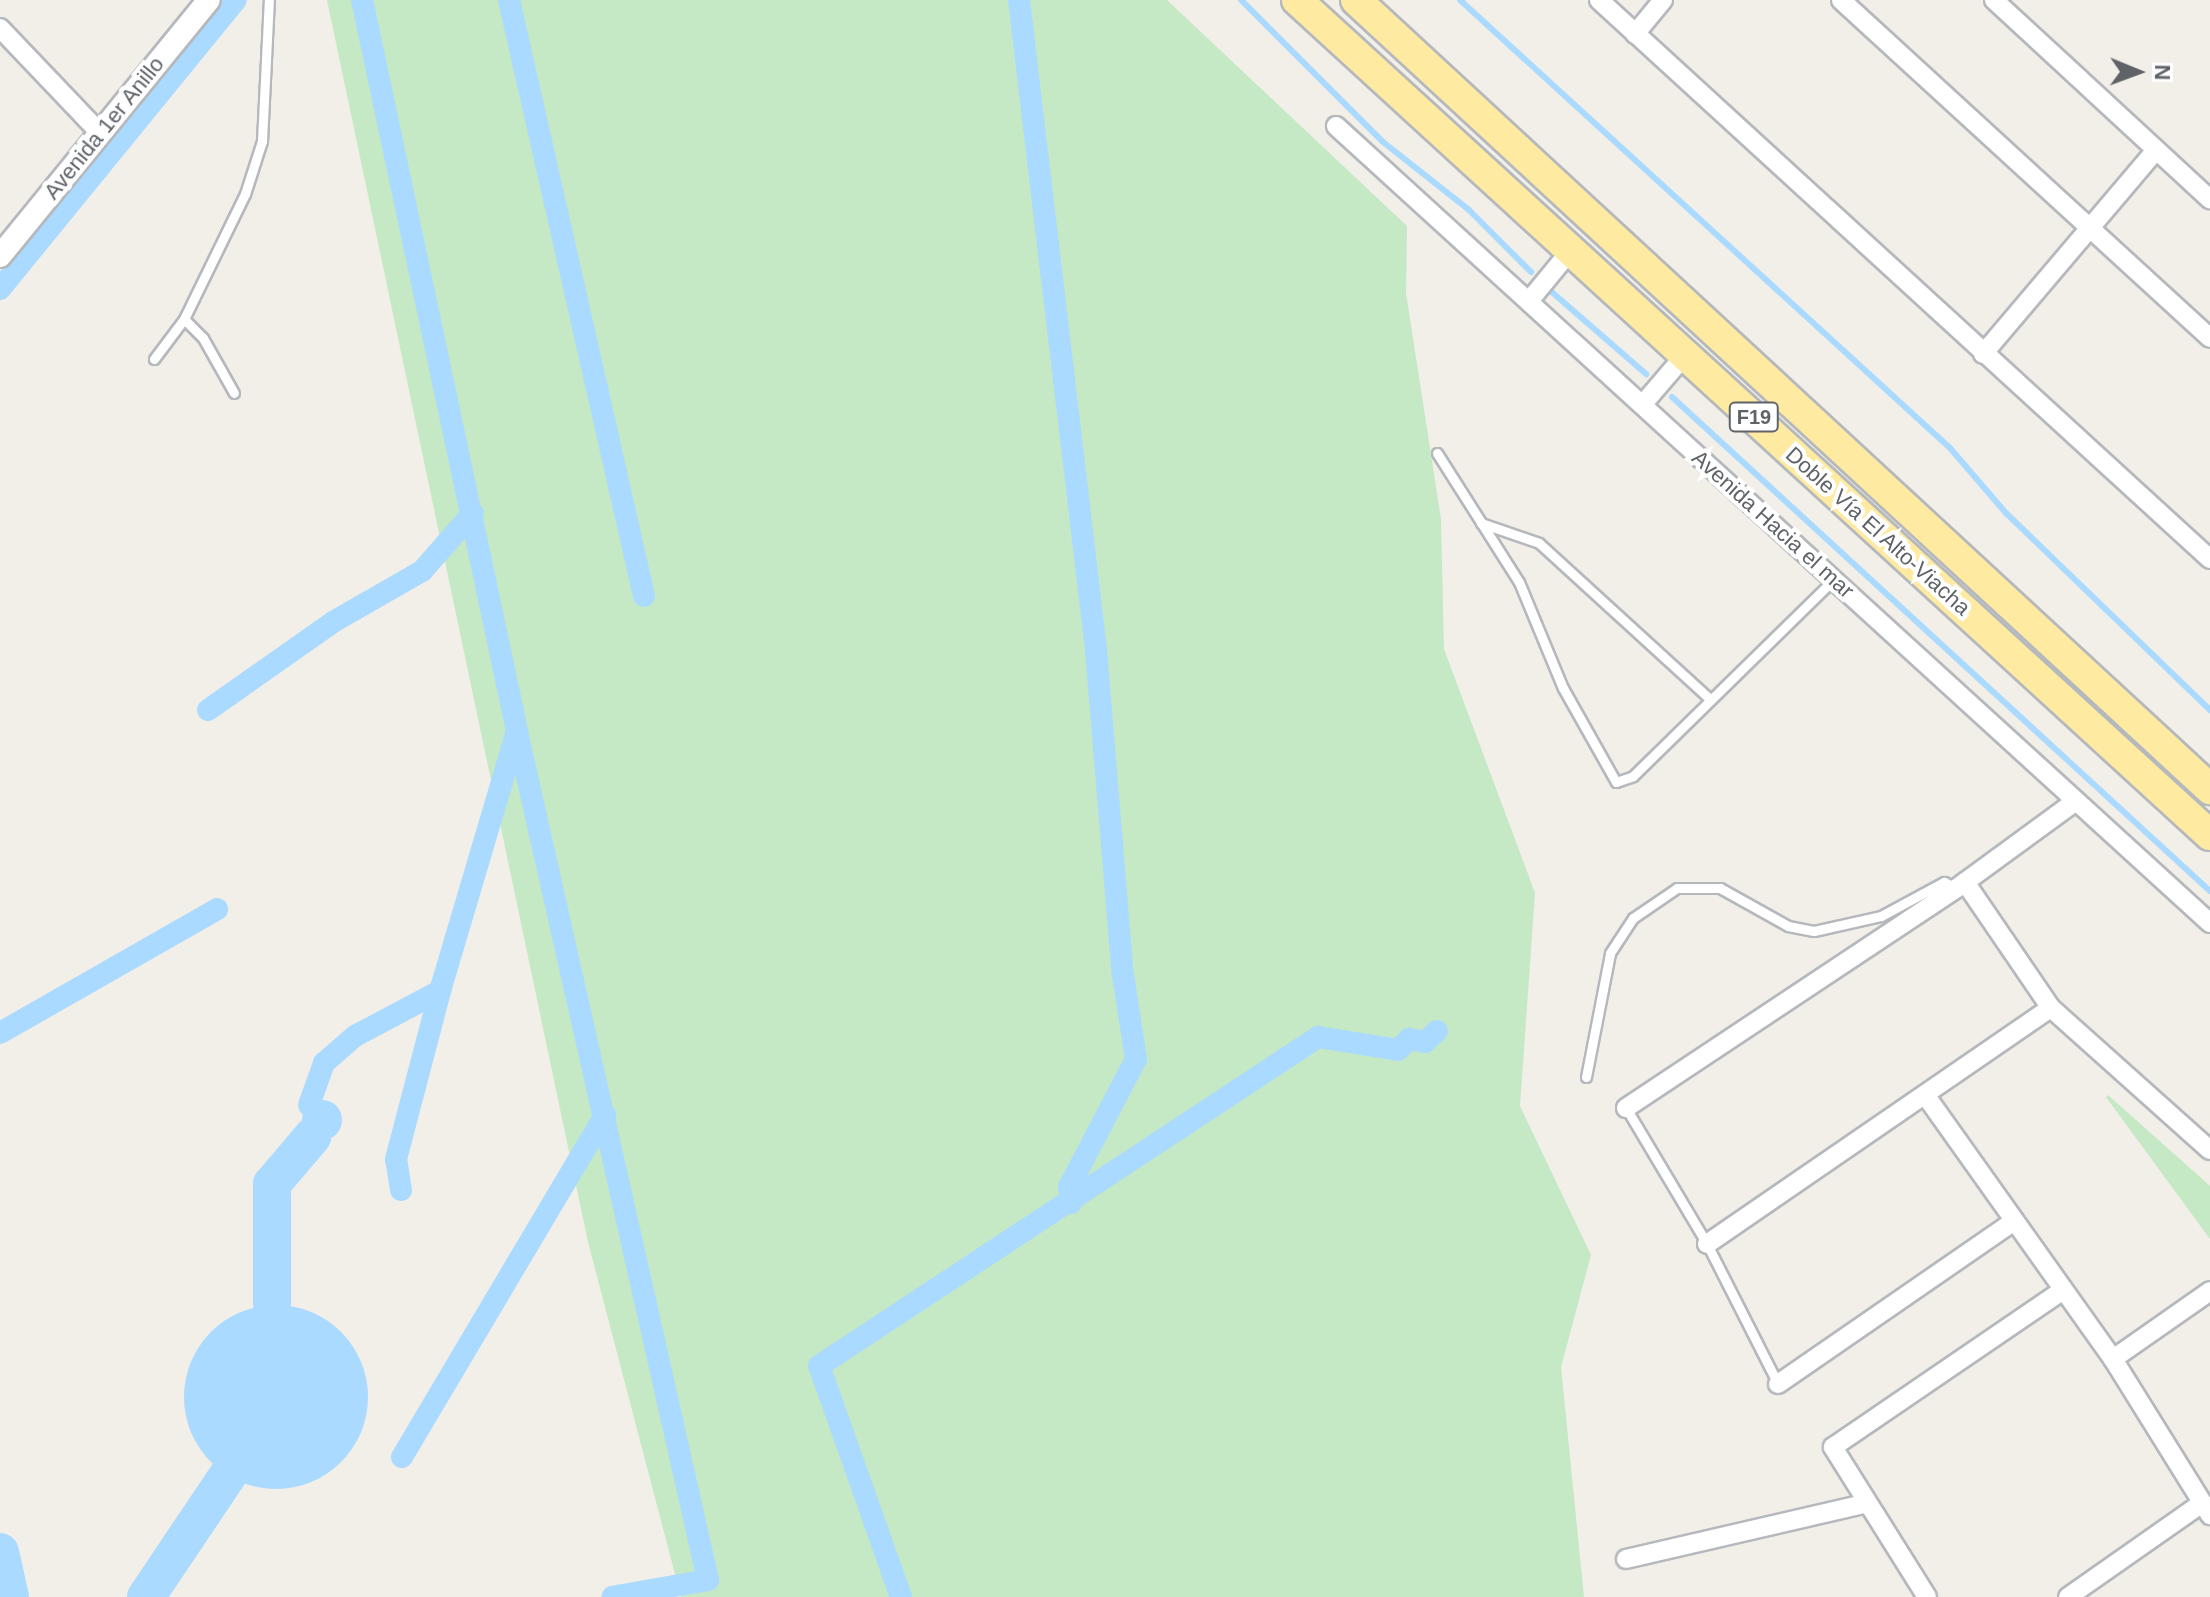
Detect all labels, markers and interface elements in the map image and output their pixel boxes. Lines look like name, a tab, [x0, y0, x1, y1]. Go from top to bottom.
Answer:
north arrow	[2098, 32, 2178, 112]
street label: Avenida 1er Anillo	[38, 51, 170, 205]
text: N	[2150, 64, 2175, 81]
road number: F19	[1728, 401, 1780, 433]
street label: Doble Vía El Alto-Viacha	[1780, 441, 1976, 621]
street label: Avenida Hacia el mar	[1687, 444, 1859, 604]

